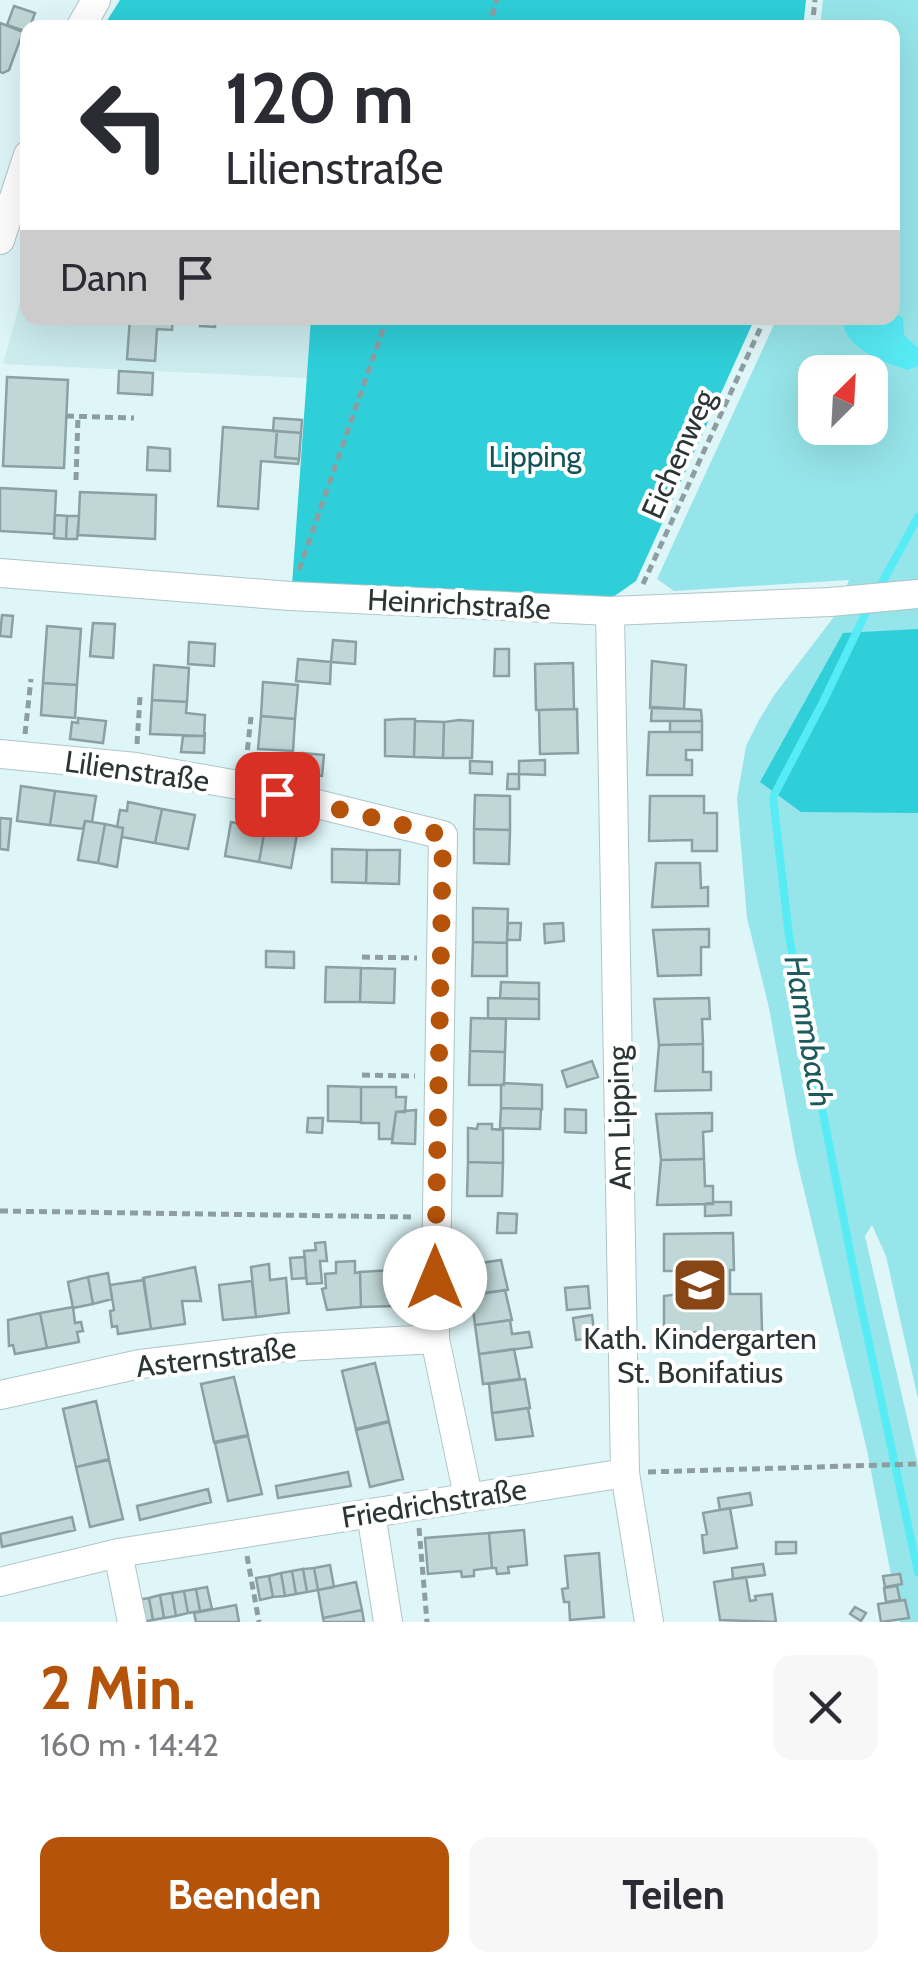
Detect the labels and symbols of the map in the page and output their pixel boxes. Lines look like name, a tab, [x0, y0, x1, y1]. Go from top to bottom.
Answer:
north arrow	[798, 355, 888, 445]
street label: Eichenweg	[633, 383, 723, 524]
park label: Lipping	[489, 438, 582, 475]
street label: Heinrichstraße	[366, 581, 552, 627]
street label: Lilienstraße	[62, 743, 212, 799]
pin	[235, 752, 320, 837]
water label: Hammbach	[776, 952, 842, 1110]
street label: Am Lipping	[599, 1044, 639, 1191]
position arrow	[383, 1226, 487, 1330]
school or university icon: Kath. Kindergarten St. Bonifatius	[670, 1255, 730, 1315]
place label: Kath. Kindergarten St. Bonifatius	[583, 1320, 817, 1391]
street label: Asternstraße	[134, 1329, 298, 1385]
street label: Friedrichstraße	[339, 1470, 529, 1536]

